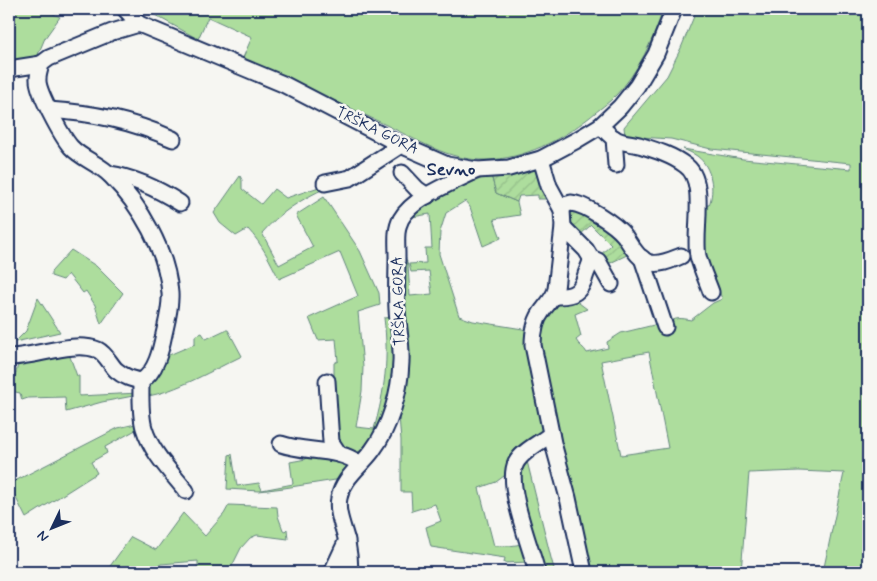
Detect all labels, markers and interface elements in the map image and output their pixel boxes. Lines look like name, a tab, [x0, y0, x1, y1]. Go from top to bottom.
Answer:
street label: TRŠKA GORA	[332, 102, 422, 160]
district label: Sevno	[427, 158, 475, 182]
street label: TRŠKA GORA	[387, 256, 411, 346]
north arrow	[28, 504, 78, 554]
text: N	[33, 527, 53, 546]

